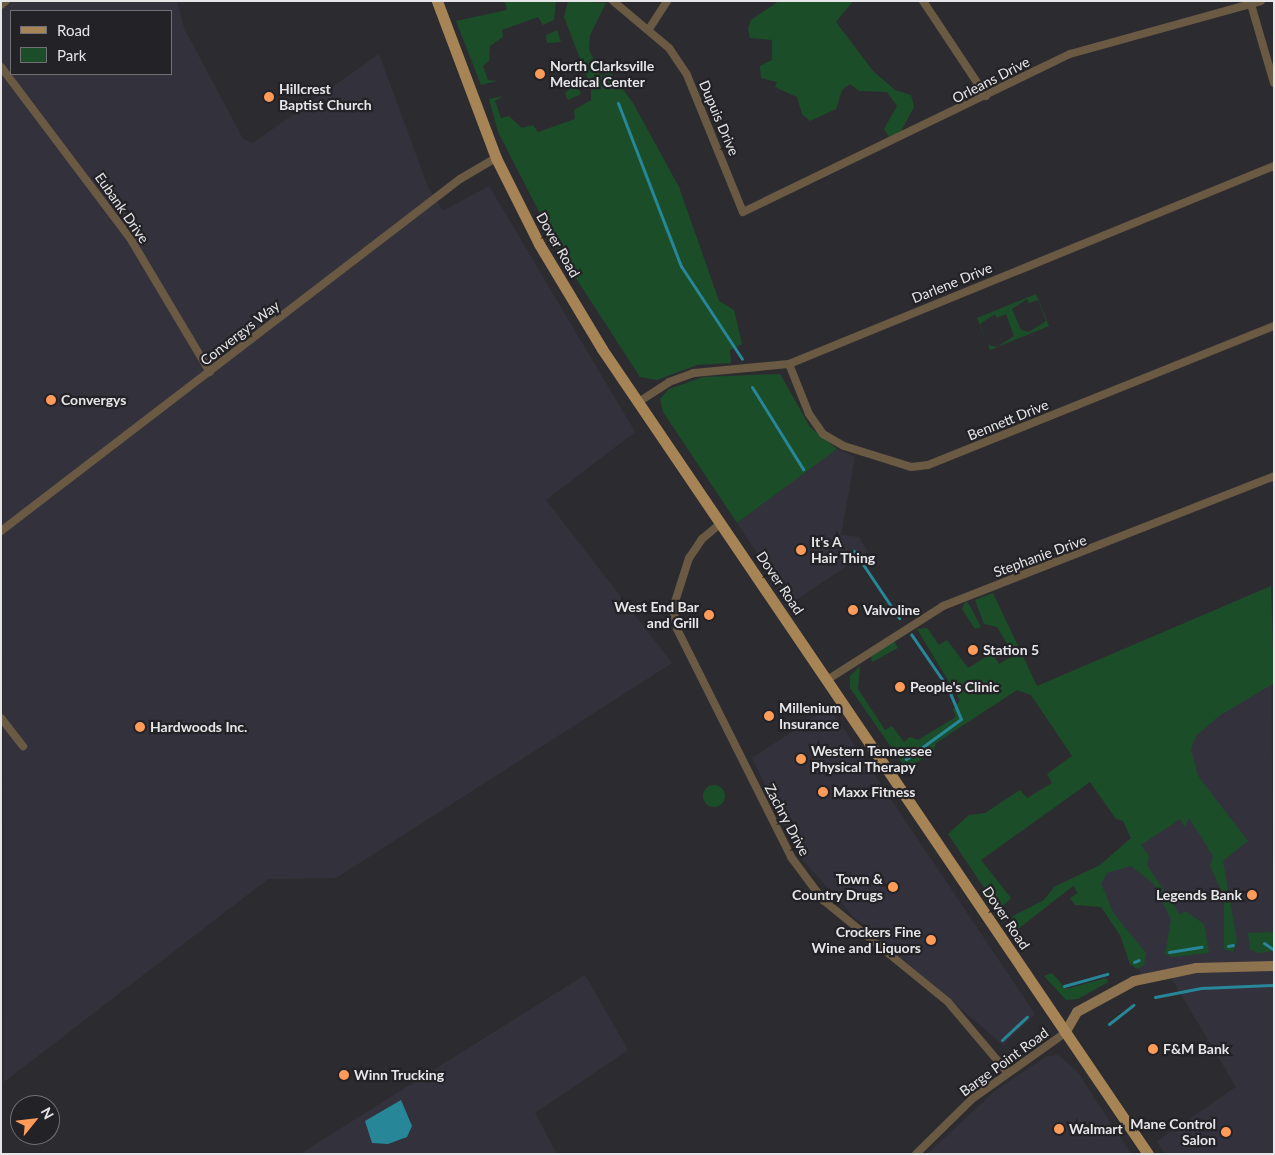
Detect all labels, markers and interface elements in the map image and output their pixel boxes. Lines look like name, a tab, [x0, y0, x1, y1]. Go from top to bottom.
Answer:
legend	[10, 10, 172, 75]
text: Road	[57, 21, 90, 39]
text: Park	[57, 46, 86, 64]
street label: Orleans Drive	[949, 53, 1033, 107]
place label: North Clarksville Medical Center	[550, 58, 654, 90]
marker: North Clarksville Medical Center	[534, 68, 546, 80]
street label: Dupuis Drive	[696, 78, 742, 158]
place label: Hillcrest Baptist Church	[279, 81, 372, 114]
marker: Hillcrest Baptist Church	[263, 91, 275, 103]
street label: Eubank Drive	[92, 169, 152, 247]
street label: Dover Road	[533, 209, 583, 281]
street label: Darlene Drive	[909, 259, 995, 307]
street label: Convergys Way	[197, 297, 283, 369]
place label: Convergys	[61, 392, 126, 408]
marker: Convergys	[45, 394, 57, 406]
street label: Bennett Drive	[965, 396, 1051, 444]
street label: Stephanie Drive	[991, 531, 1089, 581]
place label: It's A Hair Thing	[811, 534, 876, 566]
marker: It's A Hair Thing	[795, 544, 807, 556]
street label: Dover Road	[753, 548, 807, 618]
place label: West End Bar and Grill	[614, 599, 699, 632]
place label: Valvoline	[863, 602, 920, 618]
marker: Valvoline	[847, 604, 859, 616]
marker: West End Bar and Grill	[703, 609, 715, 621]
place label: Station 5	[983, 642, 1039, 658]
marker: Station 5	[967, 644, 979, 656]
place label: People's Clinic	[910, 679, 999, 695]
marker: People's Clinic	[894, 681, 906, 693]
place label: Millenium Insurance	[779, 700, 841, 732]
marker: Millenium Insurance	[763, 710, 775, 722]
place label: Hardwoods Inc.	[150, 719, 247, 735]
marker: Hardwoods Inc.	[134, 721, 146, 733]
place label: Western Tennessee Physical Therapy	[811, 743, 932, 776]
marker: Western Tennessee Physical Therapy	[795, 753, 807, 765]
street label: Zachry Drive	[761, 781, 813, 859]
place label: Maxx Fitness	[833, 784, 916, 800]
marker: Maxx Fitness	[817, 786, 829, 798]
place label: Town & Country Drugs	[792, 871, 883, 904]
marker: Town & Country Drugs	[887, 881, 899, 893]
street label: Dover Road	[979, 883, 1033, 953]
place label: Legends Bank	[1156, 887, 1242, 903]
marker: Legends Bank	[1246, 889, 1258, 901]
place label: Crockers Fine Wine and Liquors	[812, 924, 921, 956]
marker: Crockers Fine Wine and Liquors	[925, 934, 937, 946]
street label: Barge Point Road	[956, 1024, 1052, 1100]
place label: F&M Bank	[1163, 1041, 1229, 1057]
marker: F&M Bank	[1147, 1043, 1159, 1055]
place label: Winn Trucking	[354, 1067, 445, 1083]
marker: Winn Trucking	[338, 1069, 350, 1081]
north arrow	[10, 1095, 60, 1145]
text: N	[38, 1104, 58, 1122]
place label: Mane Control Salon	[1130, 1116, 1216, 1148]
place label: Walmart	[1069, 1121, 1123, 1137]
marker: Walmart	[1053, 1123, 1065, 1135]
marker: Mane Control Salon	[1220, 1126, 1232, 1138]

